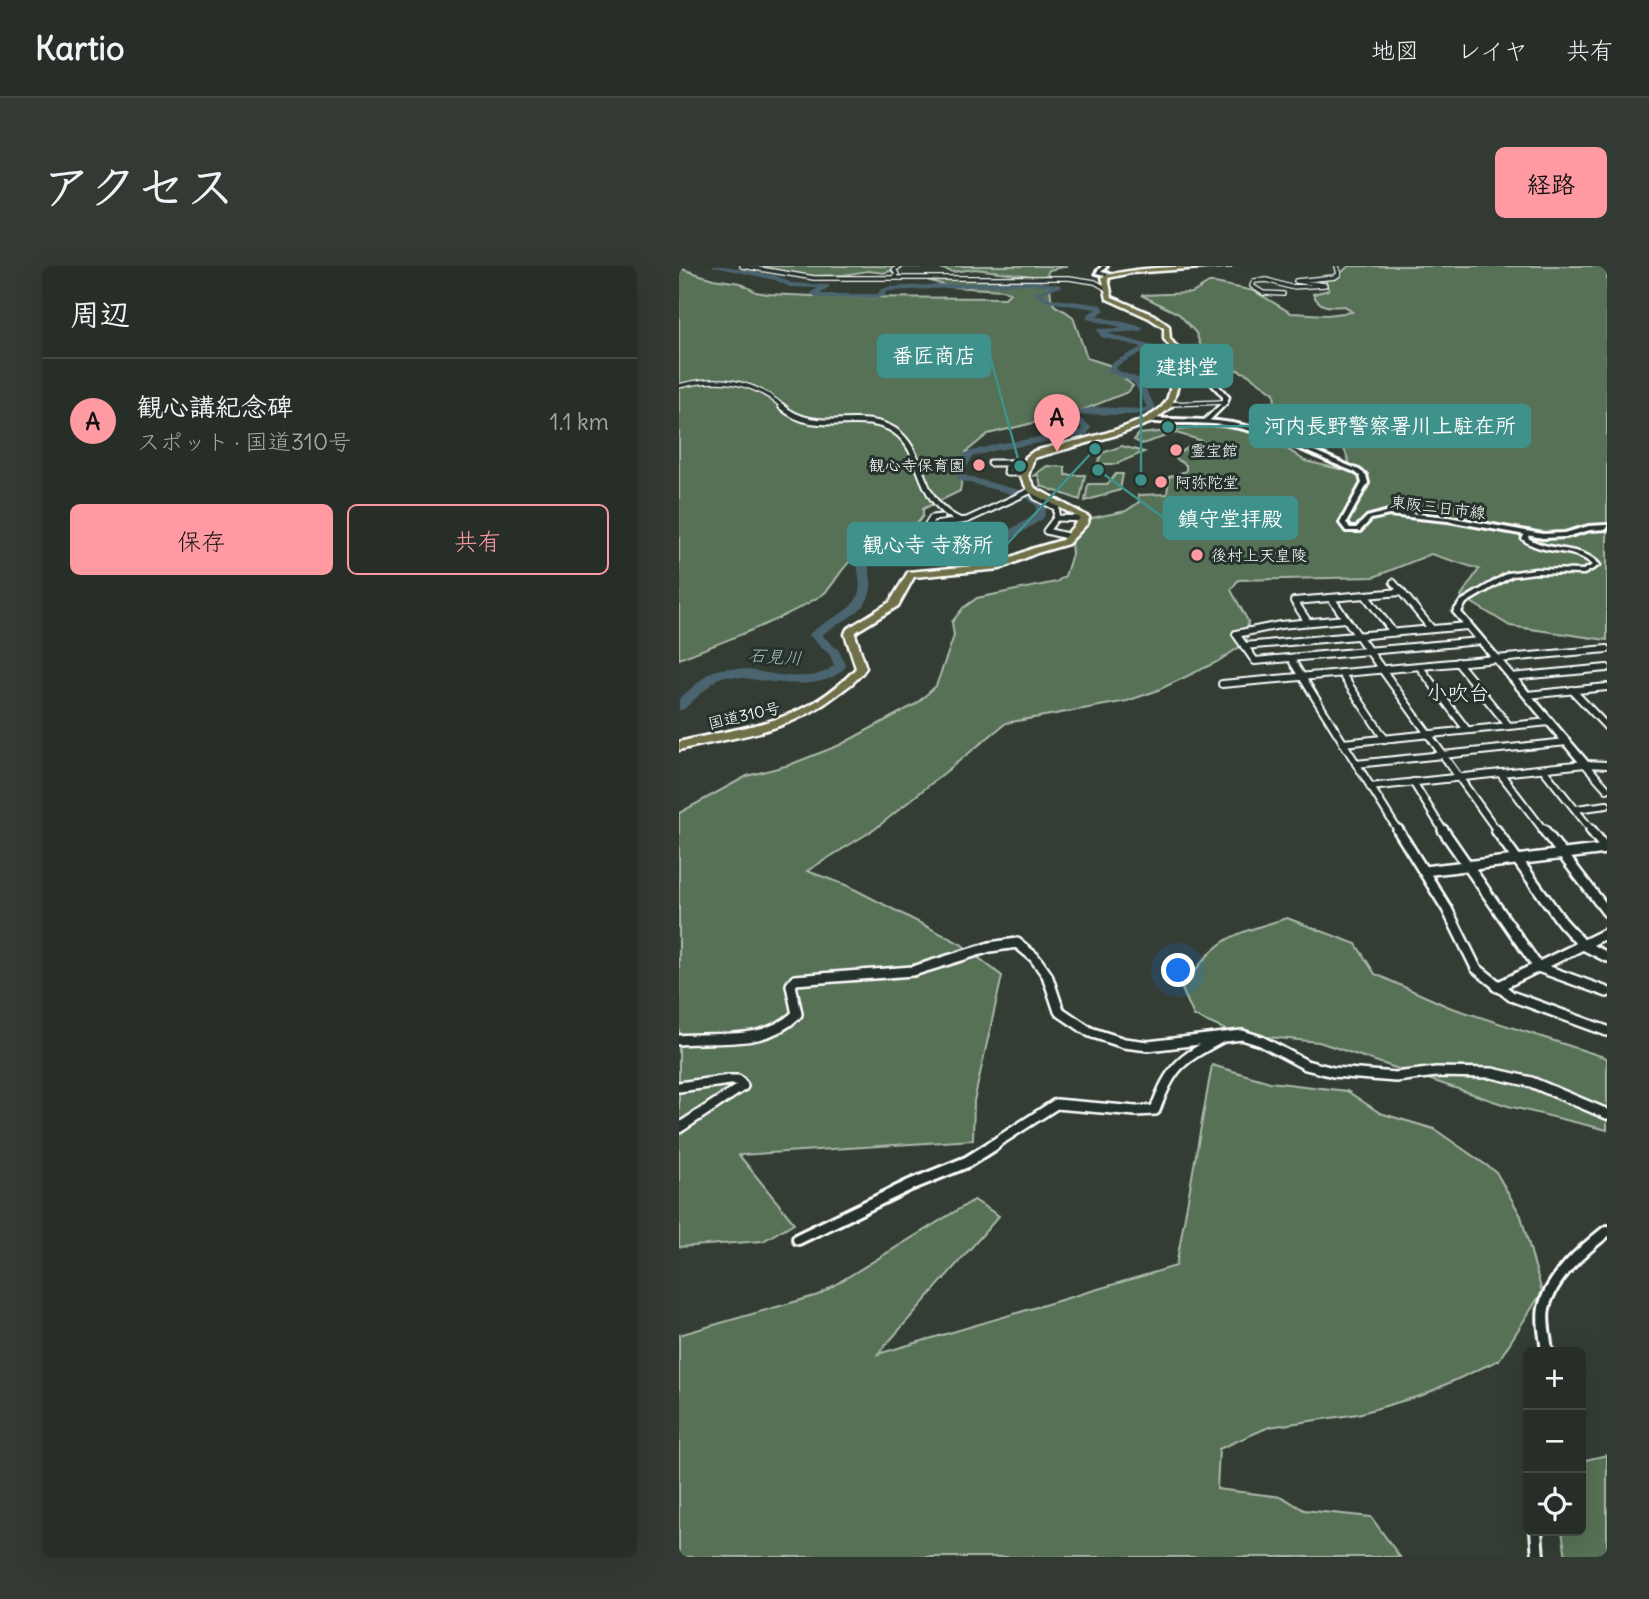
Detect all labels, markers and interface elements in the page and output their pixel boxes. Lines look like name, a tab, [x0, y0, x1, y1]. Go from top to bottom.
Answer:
text: Kartio	[35, 27, 125, 69]
text: 地図	[1371, 35, 1419, 65]
text: レイヤ	[1457, 35, 1528, 65]
text: 共有	[1566, 35, 1614, 65]
button: 経路	[1495, 147, 1607, 218]
text: アクセス	[42, 156, 235, 217]
text: 周辺	[70, 295, 130, 333]
callout: 番匠商店	[878, 335, 990, 377]
text: 番匠商店	[892, 342, 976, 369]
callout: 建掛堂	[1141, 345, 1232, 387]
text: 建掛堂	[1156, 353, 1219, 380]
text: 観心講紀念碑	[137, 390, 293, 423]
pin: A	[1034, 394, 1080, 452]
callout: 河内長野警察署川上駐在所	[1250, 405, 1530, 447]
text: A	[86, 407, 100, 436]
text: 1.1 km	[550, 407, 609, 436]
text: 河内長野警察署川上駐在所	[1264, 412, 1516, 439]
text: スポット · 国道310号	[137, 427, 351, 456]
place label: 霊宝館	[1190, 440, 1238, 460]
marker: 霊宝館	[1168, 442, 1184, 458]
place label: 観心寺保育園	[869, 455, 965, 475]
marker: 観心寺保育園	[971, 457, 987, 473]
place label: 阿弥陀堂	[1175, 472, 1239, 492]
marker: 阿弥陀堂	[1153, 474, 1169, 490]
street label: 東阪三日市線	[1389, 491, 1487, 523]
callout: 鎮守堂拝殿	[1164, 497, 1297, 539]
button: 保存	[70, 504, 333, 575]
button: 共有	[347, 504, 609, 575]
text: 鎮守堂拝殿	[1178, 505, 1283, 532]
callout: 観心寺 寺務所	[848, 523, 1007, 565]
text: 観心寺 寺務所	[863, 531, 994, 558]
place label: 後村上天皇陵	[1211, 545, 1307, 565]
marker: 後村上天皇陵	[1189, 547, 1205, 563]
water label: 石見川	[747, 643, 803, 670]
district label: 小吹台	[1427, 679, 1490, 706]
street label: 国道310号	[706, 697, 782, 733]
your location	[1161, 953, 1195, 987]
map controls	[1523, 1347, 1586, 1536]
button: +	[1523, 1347, 1586, 1410]
button: −	[1523, 1410, 1586, 1473]
button: locate	[1523, 1473, 1586, 1536]

